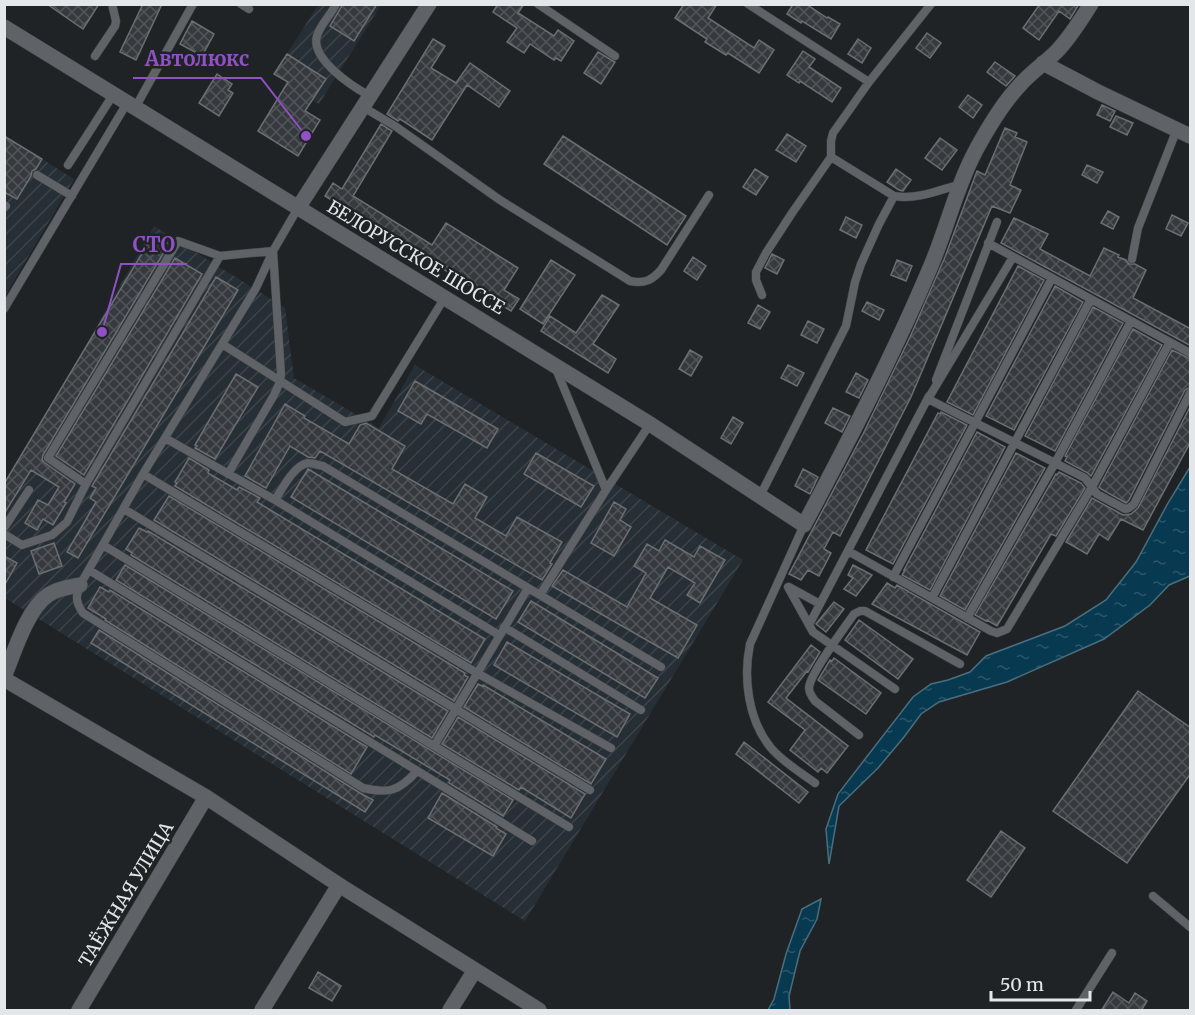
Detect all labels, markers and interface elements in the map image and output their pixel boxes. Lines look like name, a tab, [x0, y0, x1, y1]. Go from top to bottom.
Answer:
callout: Автолюкс	[133, 40, 261, 78]
text: Автолюкс	[144, 46, 249, 71]
street label: БЕЛОРУССКОЕ ШОССЕ	[323, 195, 510, 320]
callout: СТО	[121, 226, 187, 264]
text: СТО	[133, 232, 175, 257]
street label: ТАЁЖНАЯ УЛИЦА	[74, 817, 179, 971]
scale bar	[991, 964, 1090, 1002]
text: 50 m	[1000, 973, 1044, 996]

